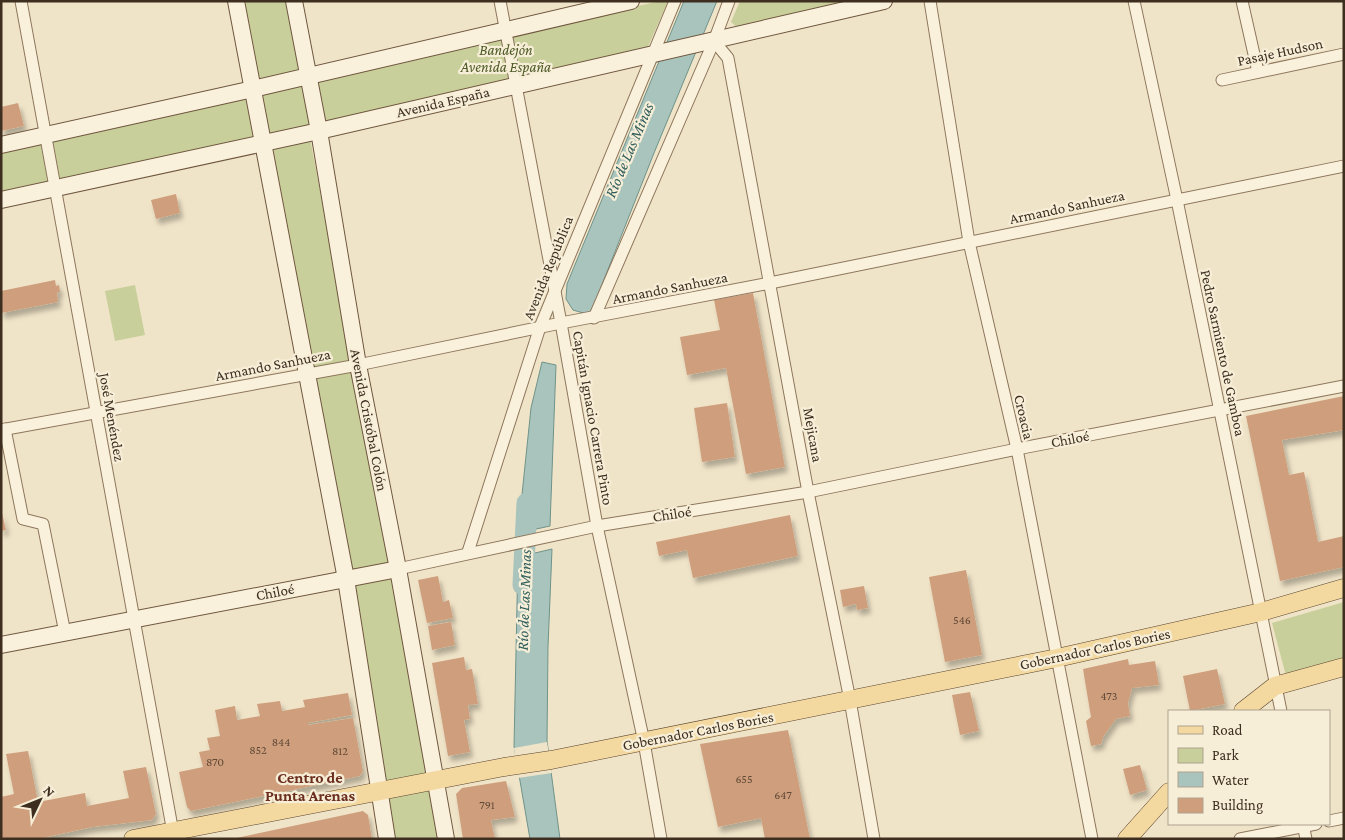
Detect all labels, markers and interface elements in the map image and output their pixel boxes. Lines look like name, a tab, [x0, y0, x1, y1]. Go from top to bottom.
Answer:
street label: Pasaje Hudson	[1236, 35, 1325, 70]
park label: Bandejón Avenida España	[460, 42, 551, 76]
street label: Avenida España	[395, 84, 491, 121]
water label: Río de Las Minas	[601, 100, 657, 200]
street label: Armando Sanhueza	[1008, 187, 1126, 227]
street label: Avenida República	[520, 214, 577, 323]
street label: Pedro Sarmiento de Gamboa	[1198, 268, 1248, 438]
street label: Armando Sanhueza	[611, 269, 729, 307]
street label: Capitán Ignacio Carrera Pinto	[569, 330, 616, 507]
street label: Armando Sanhueza	[214, 346, 332, 384]
street label: Avenida Cristóbal Colón	[347, 348, 391, 492]
street label: José Menéndez	[95, 369, 128, 463]
street label: Croacia	[1011, 393, 1037, 441]
street label: Mejicana	[799, 407, 826, 464]
street label: Chiloé	[1049, 427, 1091, 451]
street label: Chiloé	[652, 503, 693, 525]
water label: Río de Las Minas	[514, 549, 534, 651]
street label: Chiloé	[254, 580, 296, 604]
house number: 546	[953, 613, 971, 627]
street label: Gobernador Carlos Bories	[1018, 625, 1172, 673]
house number: 473	[1101, 689, 1118, 703]
street label: Gobernador Carlos Bories	[621, 708, 775, 753]
legend	[1168, 710, 1330, 825]
text: Road	[1212, 722, 1243, 738]
house number: 844	[272, 735, 290, 749]
house number: 852	[249, 743, 267, 757]
house number: 812	[332, 744, 348, 758]
text: Park	[1212, 747, 1239, 763]
house number: 870	[206, 755, 224, 769]
district label: Centro de Punta Arenas	[265, 769, 356, 804]
house number: 655	[735, 772, 753, 786]
text: Water	[1212, 772, 1249, 788]
north arrow	[15, 775, 65, 825]
text: N	[40, 782, 59, 800]
house number: 647	[774, 788, 792, 802]
text: Building	[1212, 797, 1263, 814]
house number: 791	[479, 798, 495, 812]

